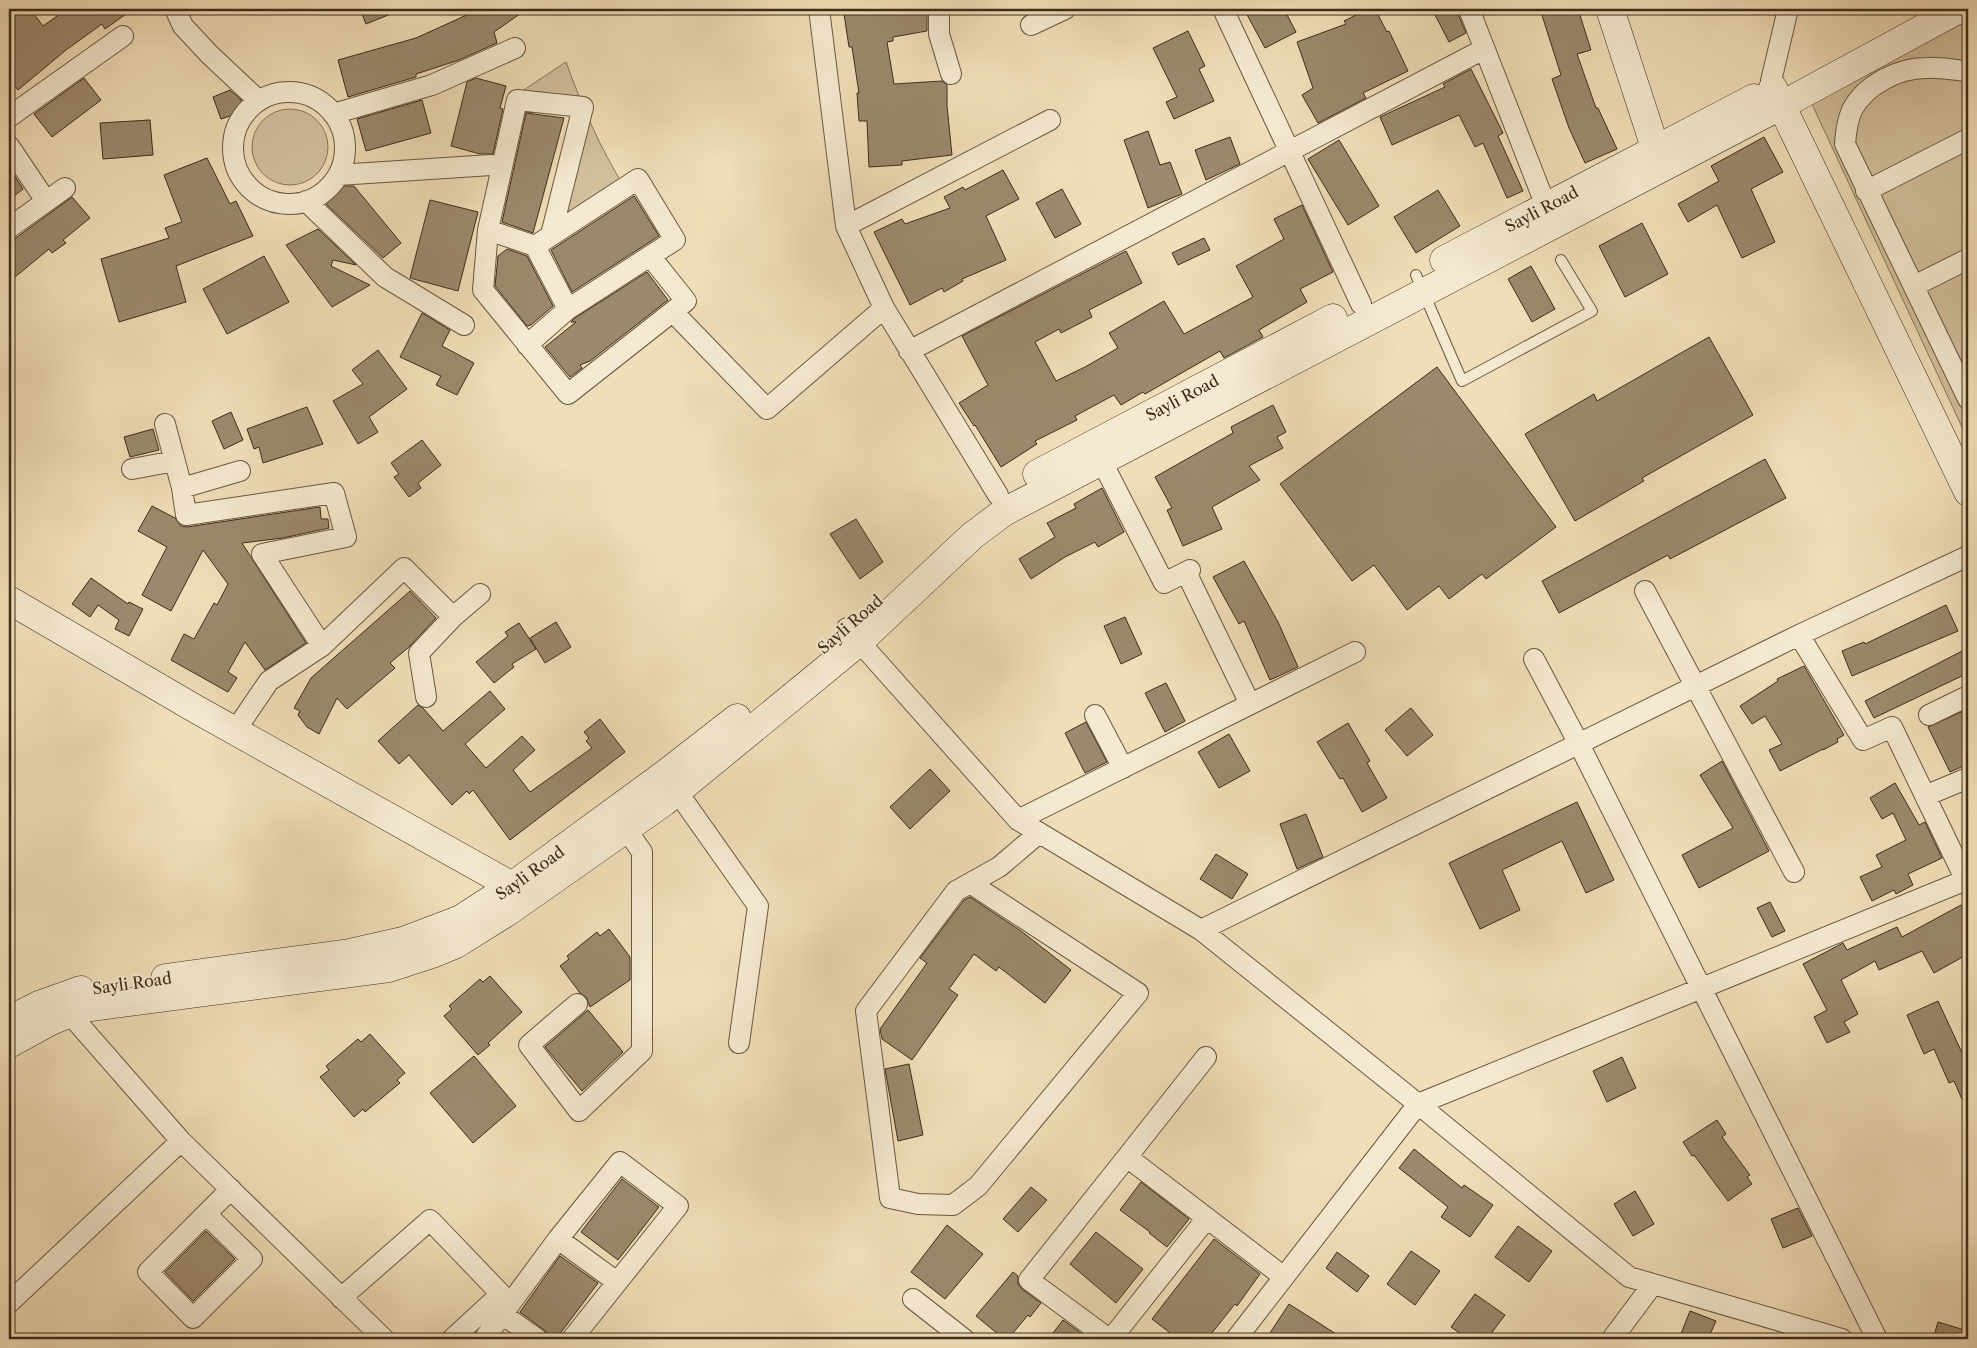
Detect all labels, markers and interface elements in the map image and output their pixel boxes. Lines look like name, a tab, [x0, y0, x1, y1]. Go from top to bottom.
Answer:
street label: Sayli Road	[1501, 182, 1582, 236]
street label: Sayli Road	[1142, 370, 1222, 425]
street label: Sayli Road	[813, 590, 887, 658]
street label: Sayli Road	[492, 841, 568, 904]
street label: Sayli Road	[91, 968, 173, 998]

